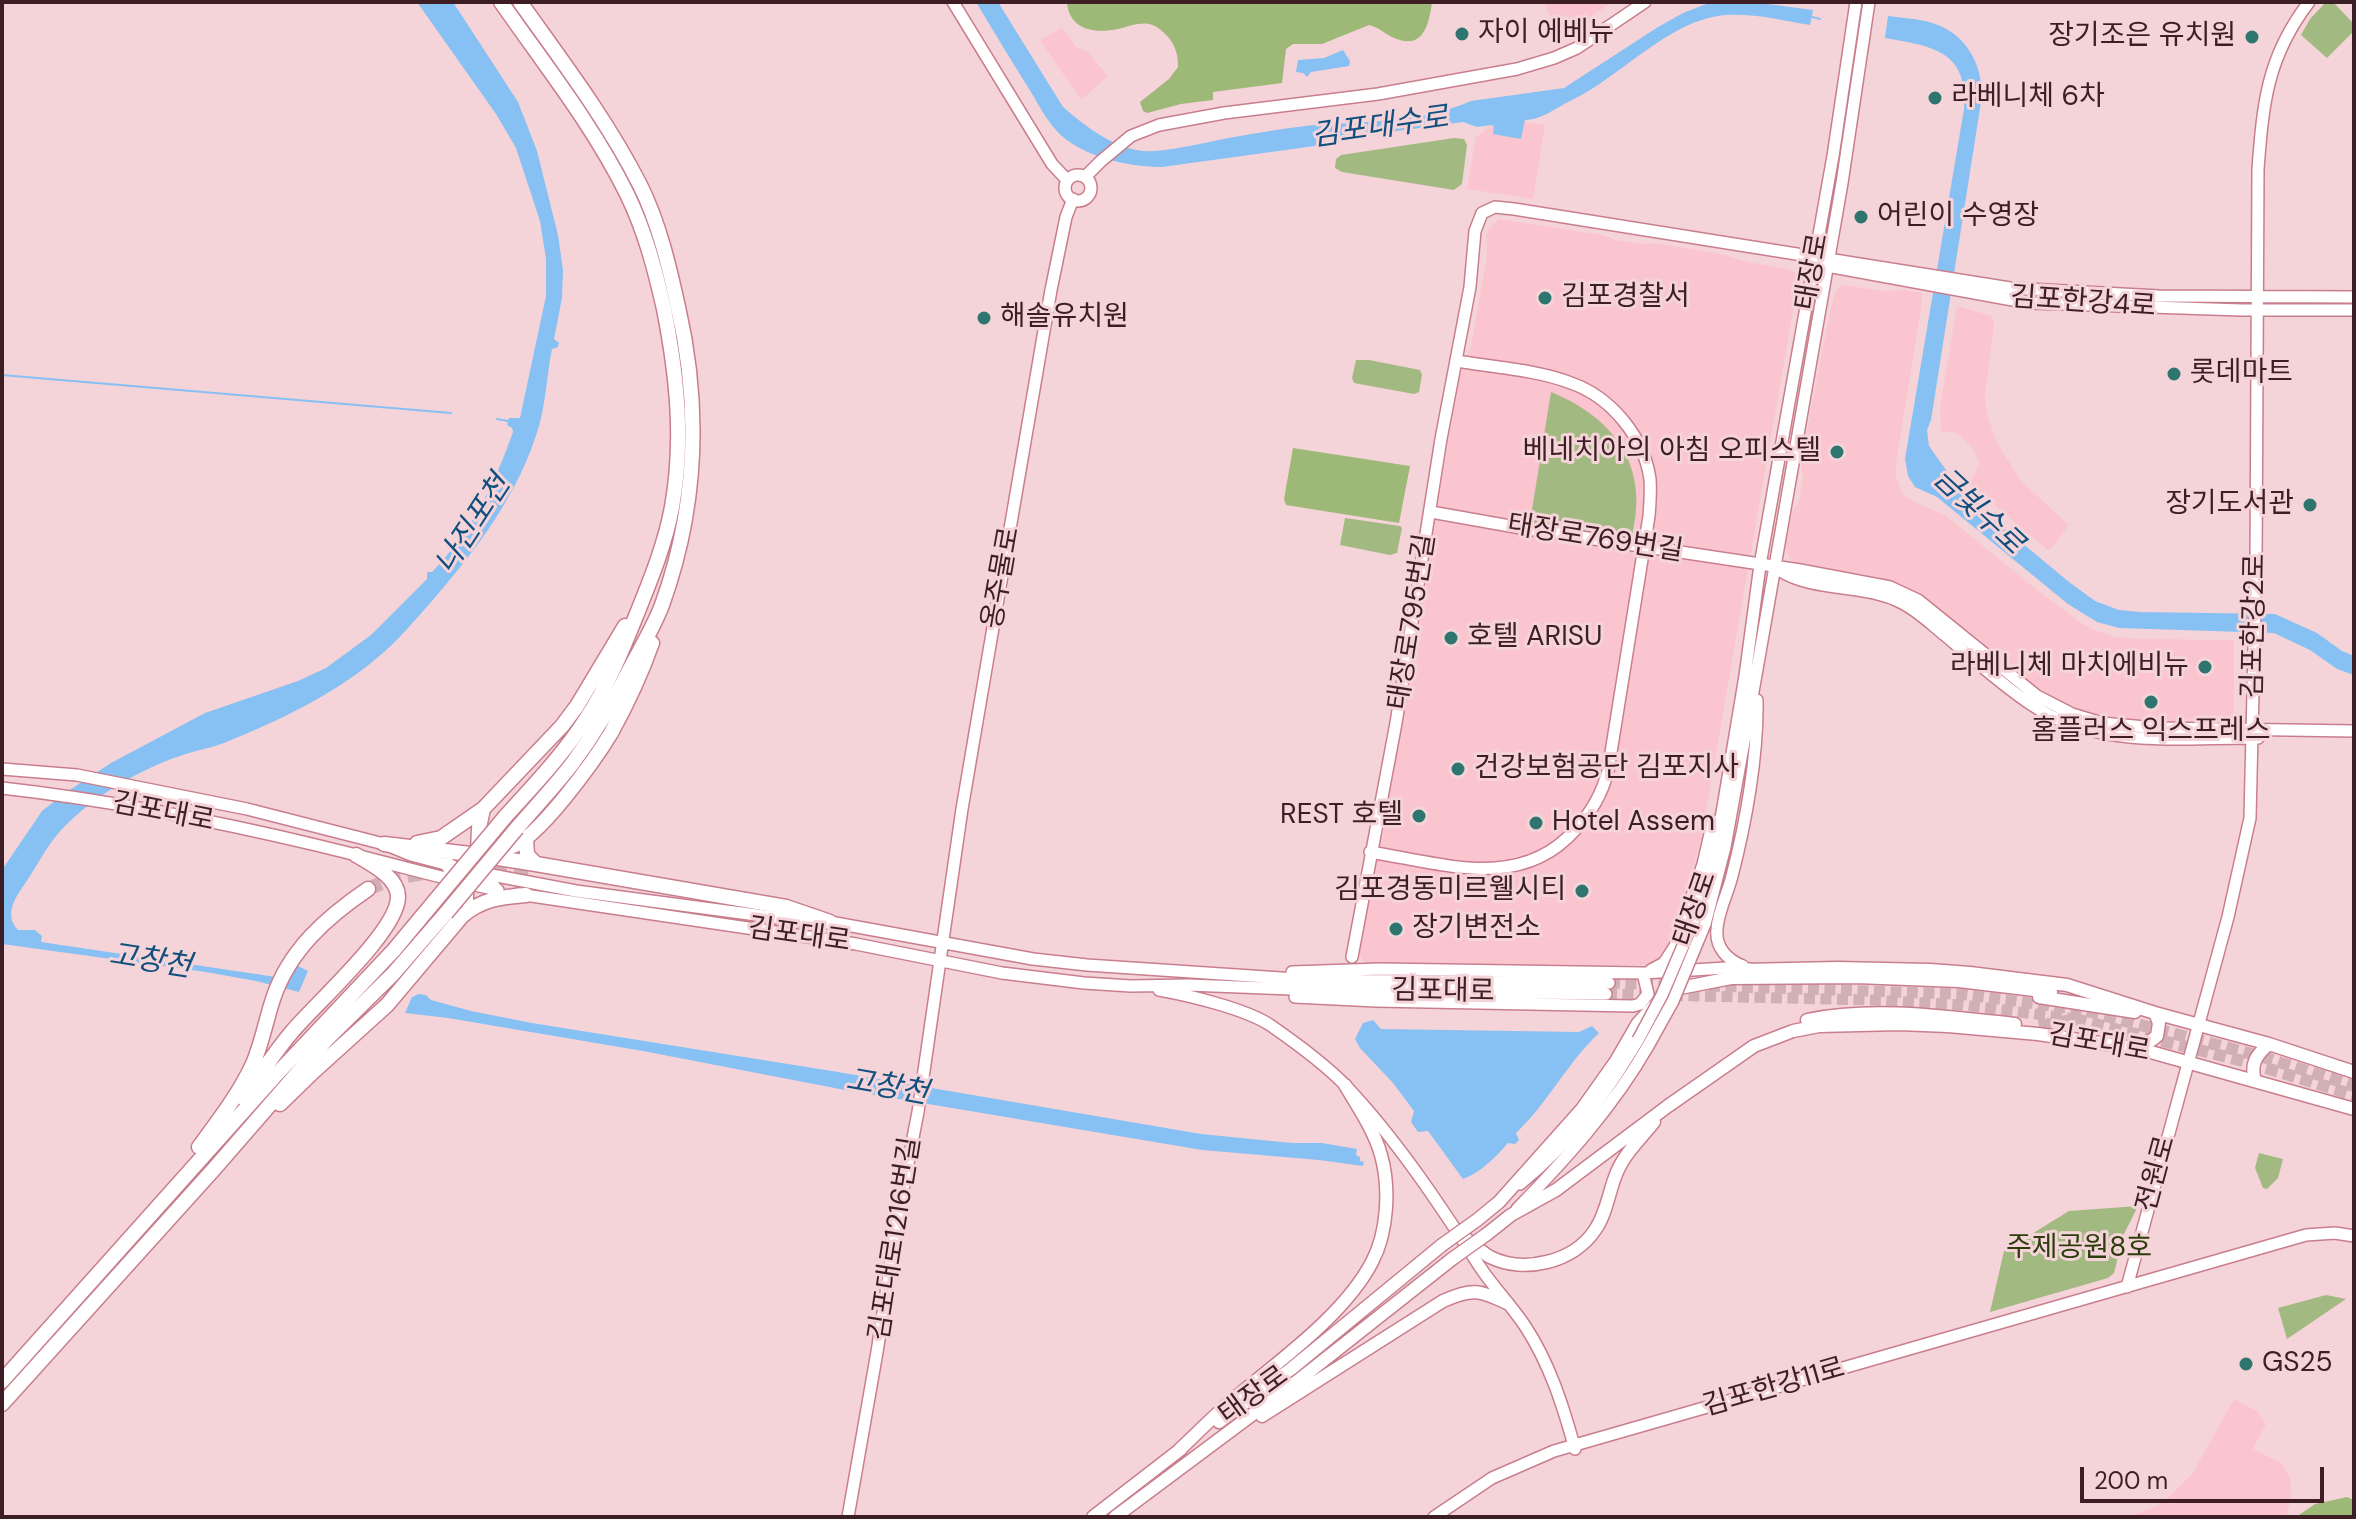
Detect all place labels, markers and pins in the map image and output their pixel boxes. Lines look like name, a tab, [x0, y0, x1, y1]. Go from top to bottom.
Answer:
place label: 자이 에베뉴	[1478, 17, 1614, 51]
place label: 장기조은 유치원	[2048, 20, 2236, 54]
marker: 자이 에베뉴	[1453, 25, 1471, 43]
marker: 장기조은 유치원	[2243, 28, 2261, 46]
place label: 라베니체 6차	[1951, 81, 2105, 115]
marker: 라베니체 6차	[1926, 89, 1944, 107]
place label: 어린이 수영장	[1877, 200, 2039, 234]
marker: 어린이 수영장	[1852, 208, 1870, 226]
place label: 김포경찰서	[1561, 281, 1690, 315]
marker: 김포경찰서	[1536, 289, 1554, 307]
place label: 해솔유치원	[1000, 301, 1129, 335]
marker: 해솔유치원	[975, 309, 993, 327]
place label: 롯데마트	[2190, 357, 2293, 391]
marker: 롯데마트	[2165, 365, 2183, 383]
place label: 베네치아의 아침 오피스텔	[1523, 435, 1821, 469]
marker: 베네치아의 아침 오피스텔	[1828, 443, 1846, 461]
place label: 장기도서관	[2165, 488, 2294, 522]
marker: 장기도서관	[2301, 496, 2319, 514]
place label: 호텔 ARISU	[1467, 621, 1602, 655]
marker: 호텔 ARISU	[1442, 629, 1460, 647]
place label: 라베니체 마치에비뉴	[1950, 650, 2189, 684]
marker: 라베니체 마치에비뉴	[2196, 658, 2214, 676]
marker: 홈플러스 익스프레스	[2142, 693, 2160, 711]
place label: 홈플러스 익스프레스	[2031, 715, 2271, 749]
place label: 건강보험공단 김포지사	[1474, 752, 1739, 786]
marker: 건강보험공단 김포지사	[1449, 760, 1467, 778]
place label: REST 호텔	[1280, 799, 1403, 833]
place label: Hotel Assem	[1552, 806, 1715, 840]
marker: REST 호텔	[1410, 807, 1428, 825]
marker: Hotel Assem	[1527, 814, 1545, 832]
place label: 김포경동미르웰시티	[1334, 874, 1566, 908]
marker: 김포경동미르웰시티	[1573, 882, 1591, 900]
place label: 장기변전소	[1412, 912, 1541, 946]
marker: 장기변전소	[1387, 920, 1405, 938]
place label: GS25	[2262, 1347, 2333, 1381]
marker: GS25	[2237, 1355, 2255, 1373]

